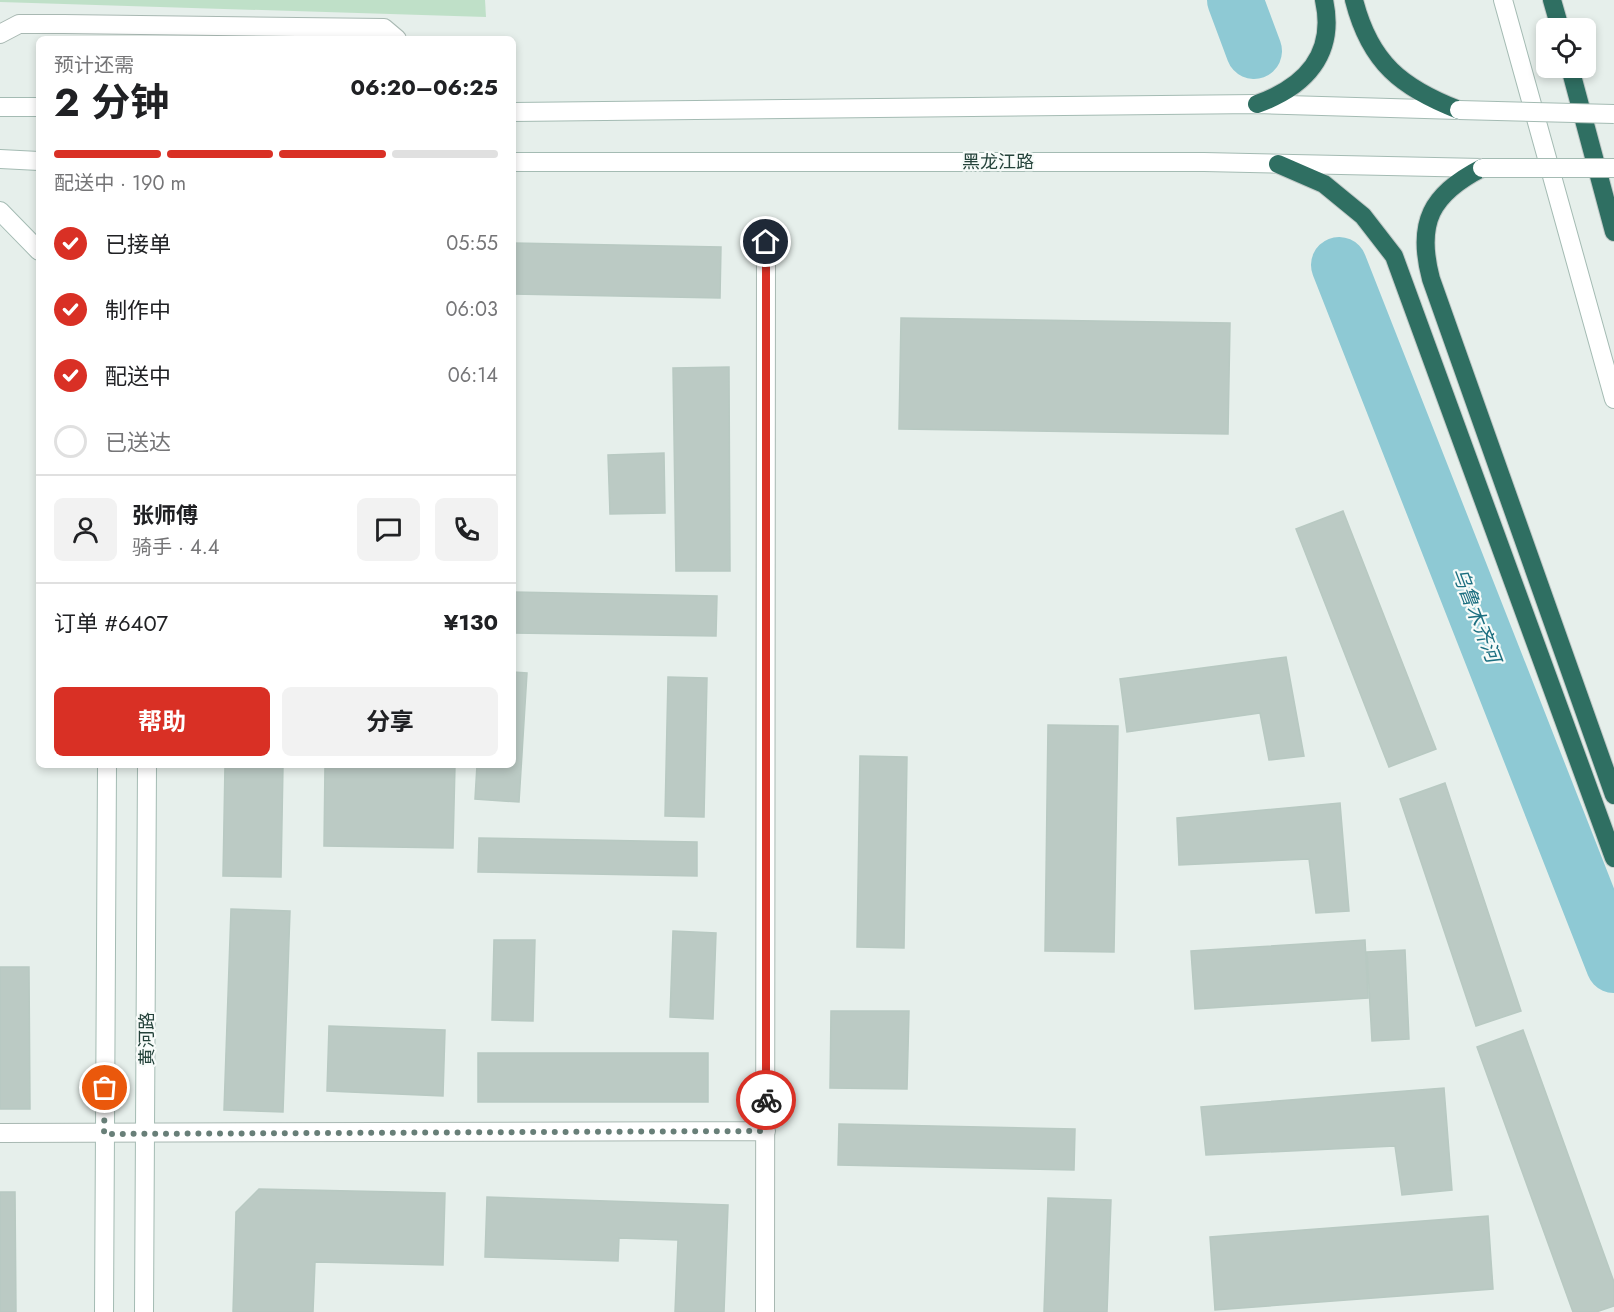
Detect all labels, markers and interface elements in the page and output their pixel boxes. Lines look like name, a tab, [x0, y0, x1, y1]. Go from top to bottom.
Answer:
map controls	[1536, 18, 1596, 78]
button: locate	[1536, 18, 1596, 78]
text: 预计还需	[54, 51, 134, 80]
text: 06:20–06:25	[350, 71, 498, 103]
text: 2 分钟	[54, 74, 169, 131]
street label: 黑龙江路	[962, 149, 1034, 175]
text: 配送中 · 190 m	[54, 169, 186, 198]
pin	[740, 216, 791, 267]
icon: home	[749, 225, 782, 258]
icon: check	[54, 227, 87, 260]
text: 已接单	[105, 228, 171, 260]
text: 05:55	[446, 229, 498, 258]
icon: check	[54, 293, 87, 326]
text: 制作中	[105, 294, 171, 326]
text: 06:03	[446, 295, 498, 324]
icon: check	[54, 359, 87, 392]
text: 配送中	[105, 360, 171, 392]
text: 06:14	[448, 361, 498, 390]
text: 已送达	[105, 426, 171, 458]
button: person	[54, 498, 117, 561]
button: chat	[357, 498, 420, 561]
button: phone	[435, 498, 498, 561]
text: 张师傅	[132, 499, 198, 531]
text: 骑手 · 4.4	[132, 533, 219, 562]
water label: 乌鲁木齐河	[1445, 563, 1509, 671]
text: ¥130	[444, 606, 498, 638]
text: 订单 #6407	[54, 607, 168, 639]
button: 帮助	[54, 687, 270, 756]
button: 分享	[282, 687, 498, 756]
street label: 黄河路	[134, 1012, 160, 1066]
pin	[79, 1062, 130, 1113]
courier	[736, 1070, 796, 1130]
icon: bag	[88, 1071, 121, 1104]
icon: bike	[750, 1084, 783, 1117]

